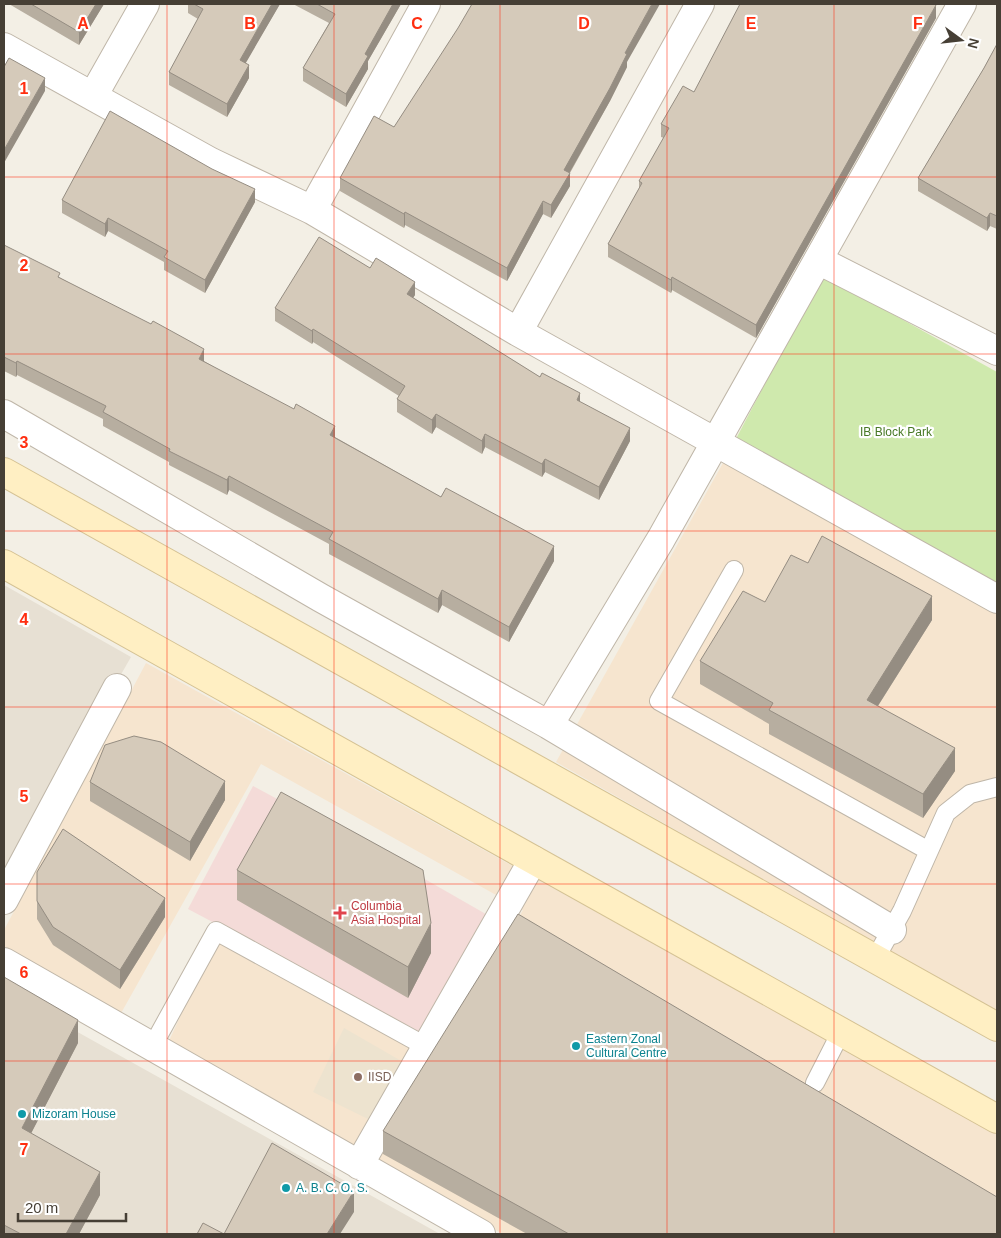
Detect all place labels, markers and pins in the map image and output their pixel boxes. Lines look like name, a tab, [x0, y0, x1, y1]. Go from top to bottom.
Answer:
place label: Columbia Asia Hospital	[351, 899, 421, 927]
marker: Columbia Asia Hospital	[333, 906, 347, 920]
place label: Eastern Zonal Cultural Centre	[586, 1032, 667, 1060]
marker: Eastern Zonal Cultural Centre	[570, 1040, 582, 1052]
place label: IISD	[368, 1070, 392, 1084]
marker: IISD	[352, 1071, 364, 1083]
place label: Mizoram House	[32, 1107, 116, 1121]
marker: Mizoram House	[16, 1108, 28, 1120]
place label: A. B. C. O. S.	[296, 1181, 368, 1195]
marker: A. B. C. O. S.	[280, 1182, 292, 1194]

